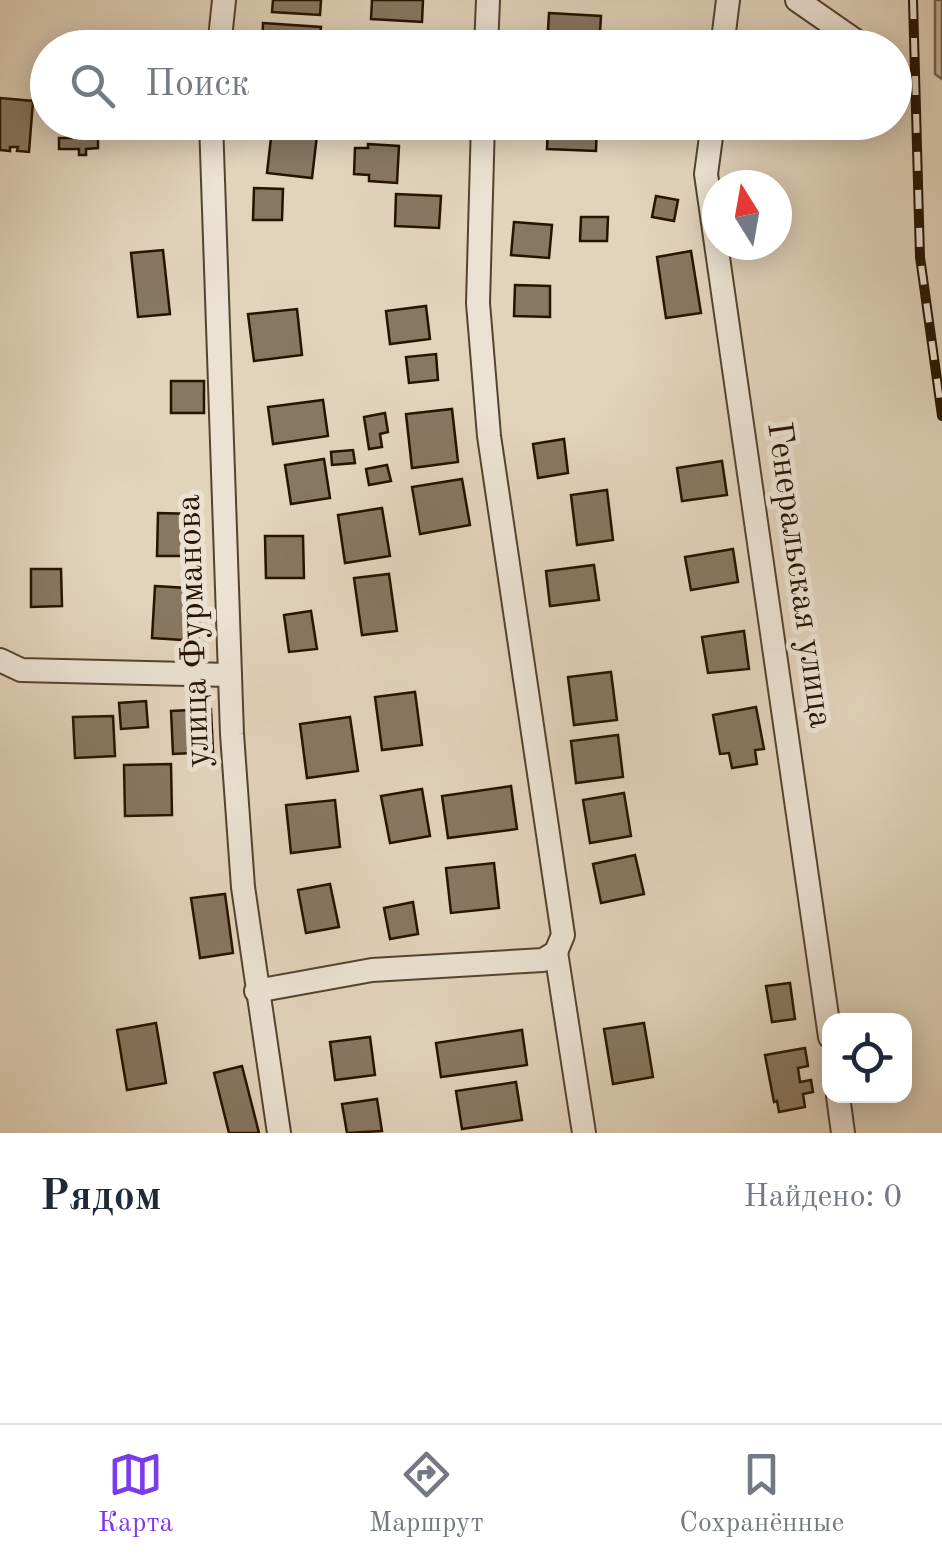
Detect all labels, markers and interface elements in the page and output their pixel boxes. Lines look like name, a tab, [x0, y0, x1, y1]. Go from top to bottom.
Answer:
search box	[30, 30, 912, 140]
icon: search	[65, 58, 120, 113]
text: Поиск	[145, 66, 250, 104]
north arrow	[702, 170, 792, 260]
street label: Генеральская улица	[760, 420, 838, 730]
street label: улица Фурманова	[172, 494, 216, 768]
map controls	[822, 1013, 912, 1103]
button: locate	[822, 1013, 912, 1103]
text: Рядом	[40, 1177, 162, 1219]
text: Найдено: 0	[743, 1182, 902, 1214]
tab: Карта	[98, 1447, 173, 1542]
tab: Маршрут	[369, 1447, 484, 1542]
tab: Сохранённые	[679, 1447, 844, 1542]

